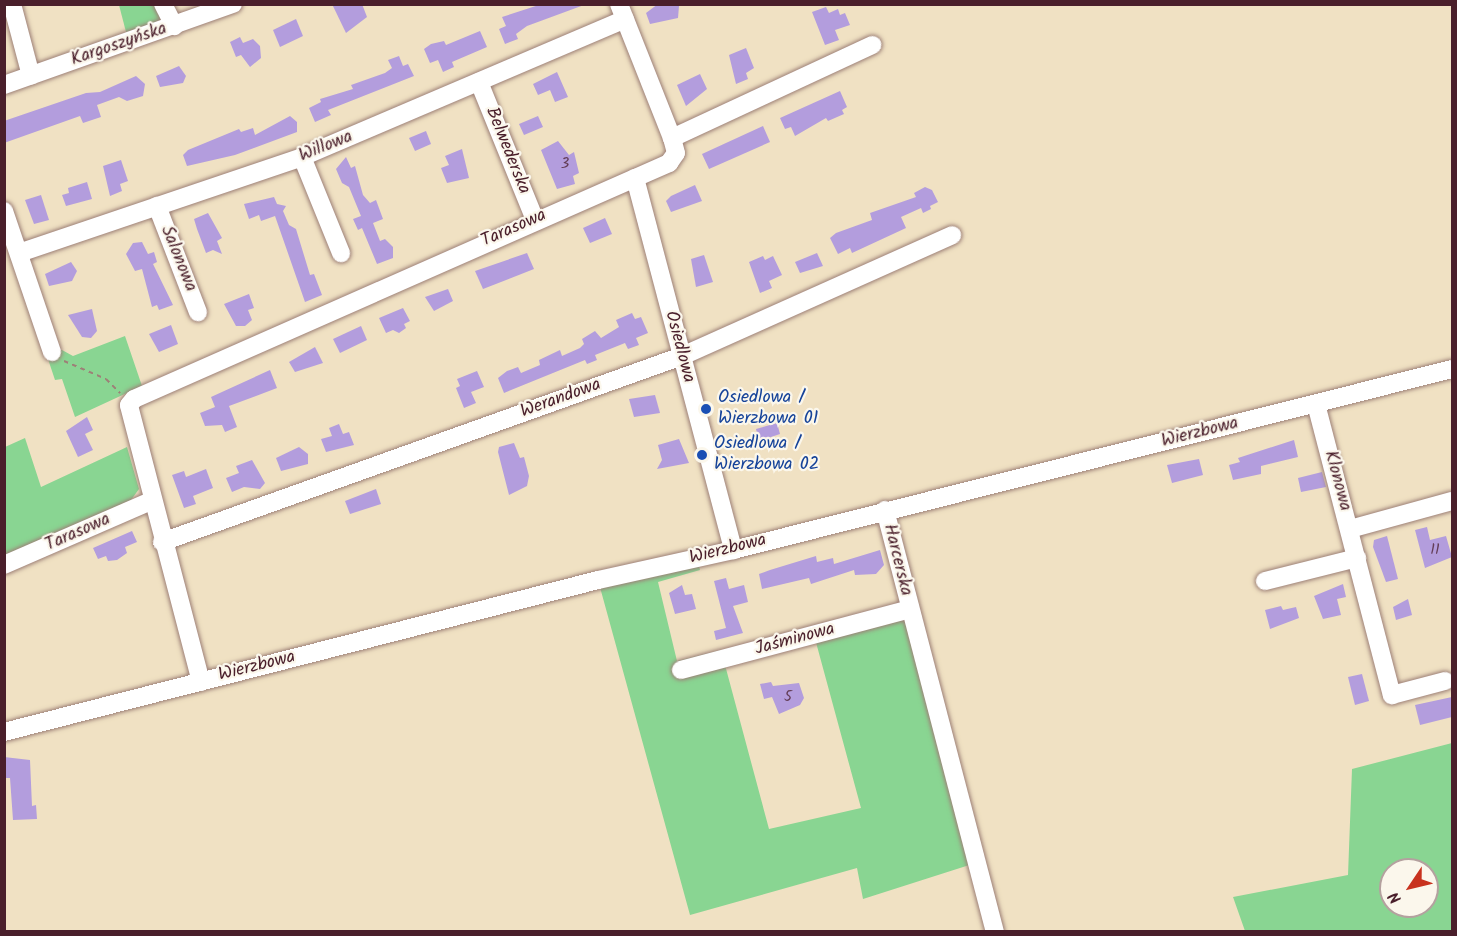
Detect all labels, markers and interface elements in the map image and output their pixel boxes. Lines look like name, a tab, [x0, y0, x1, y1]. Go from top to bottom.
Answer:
street label: Kargoszyńska	[68, 19, 170, 71]
street label: Belwederska	[480, 104, 534, 198]
street label: Willowa	[296, 127, 356, 167]
house number: 3	[561, 156, 569, 174]
street label: Tarasowa	[478, 205, 550, 253]
street label: Salonowa	[155, 223, 201, 295]
street label: Osiedlowa	[659, 309, 699, 385]
street label: Werandowa	[518, 375, 604, 423]
place label: Osiedlowa / Wierzbowa 01	[718, 388, 818, 430]
marker: Osiedlowa / Wierzbowa 01	[699, 402, 713, 416]
street label: Wierzbowa	[1159, 413, 1241, 453]
place label: Osiedlowa / Wierzbowa 02	[714, 434, 819, 476]
marker: Osiedlowa / Wierzbowa 02	[695, 448, 709, 462]
street label: Klonowa	[1319, 448, 1355, 514]
street label: Tarasowa	[42, 509, 114, 557]
street label: Harcerska	[878, 522, 916, 598]
street label: Wierzbowa	[687, 530, 769, 570]
house number: 11	[1430, 542, 1440, 560]
street label: Jaśminowa	[753, 619, 837, 661]
street label: Wierzbowa	[216, 647, 298, 687]
house number: 5	[784, 689, 792, 707]
north arrow	[1379, 858, 1439, 918]
text: N	[1382, 886, 1409, 909]

